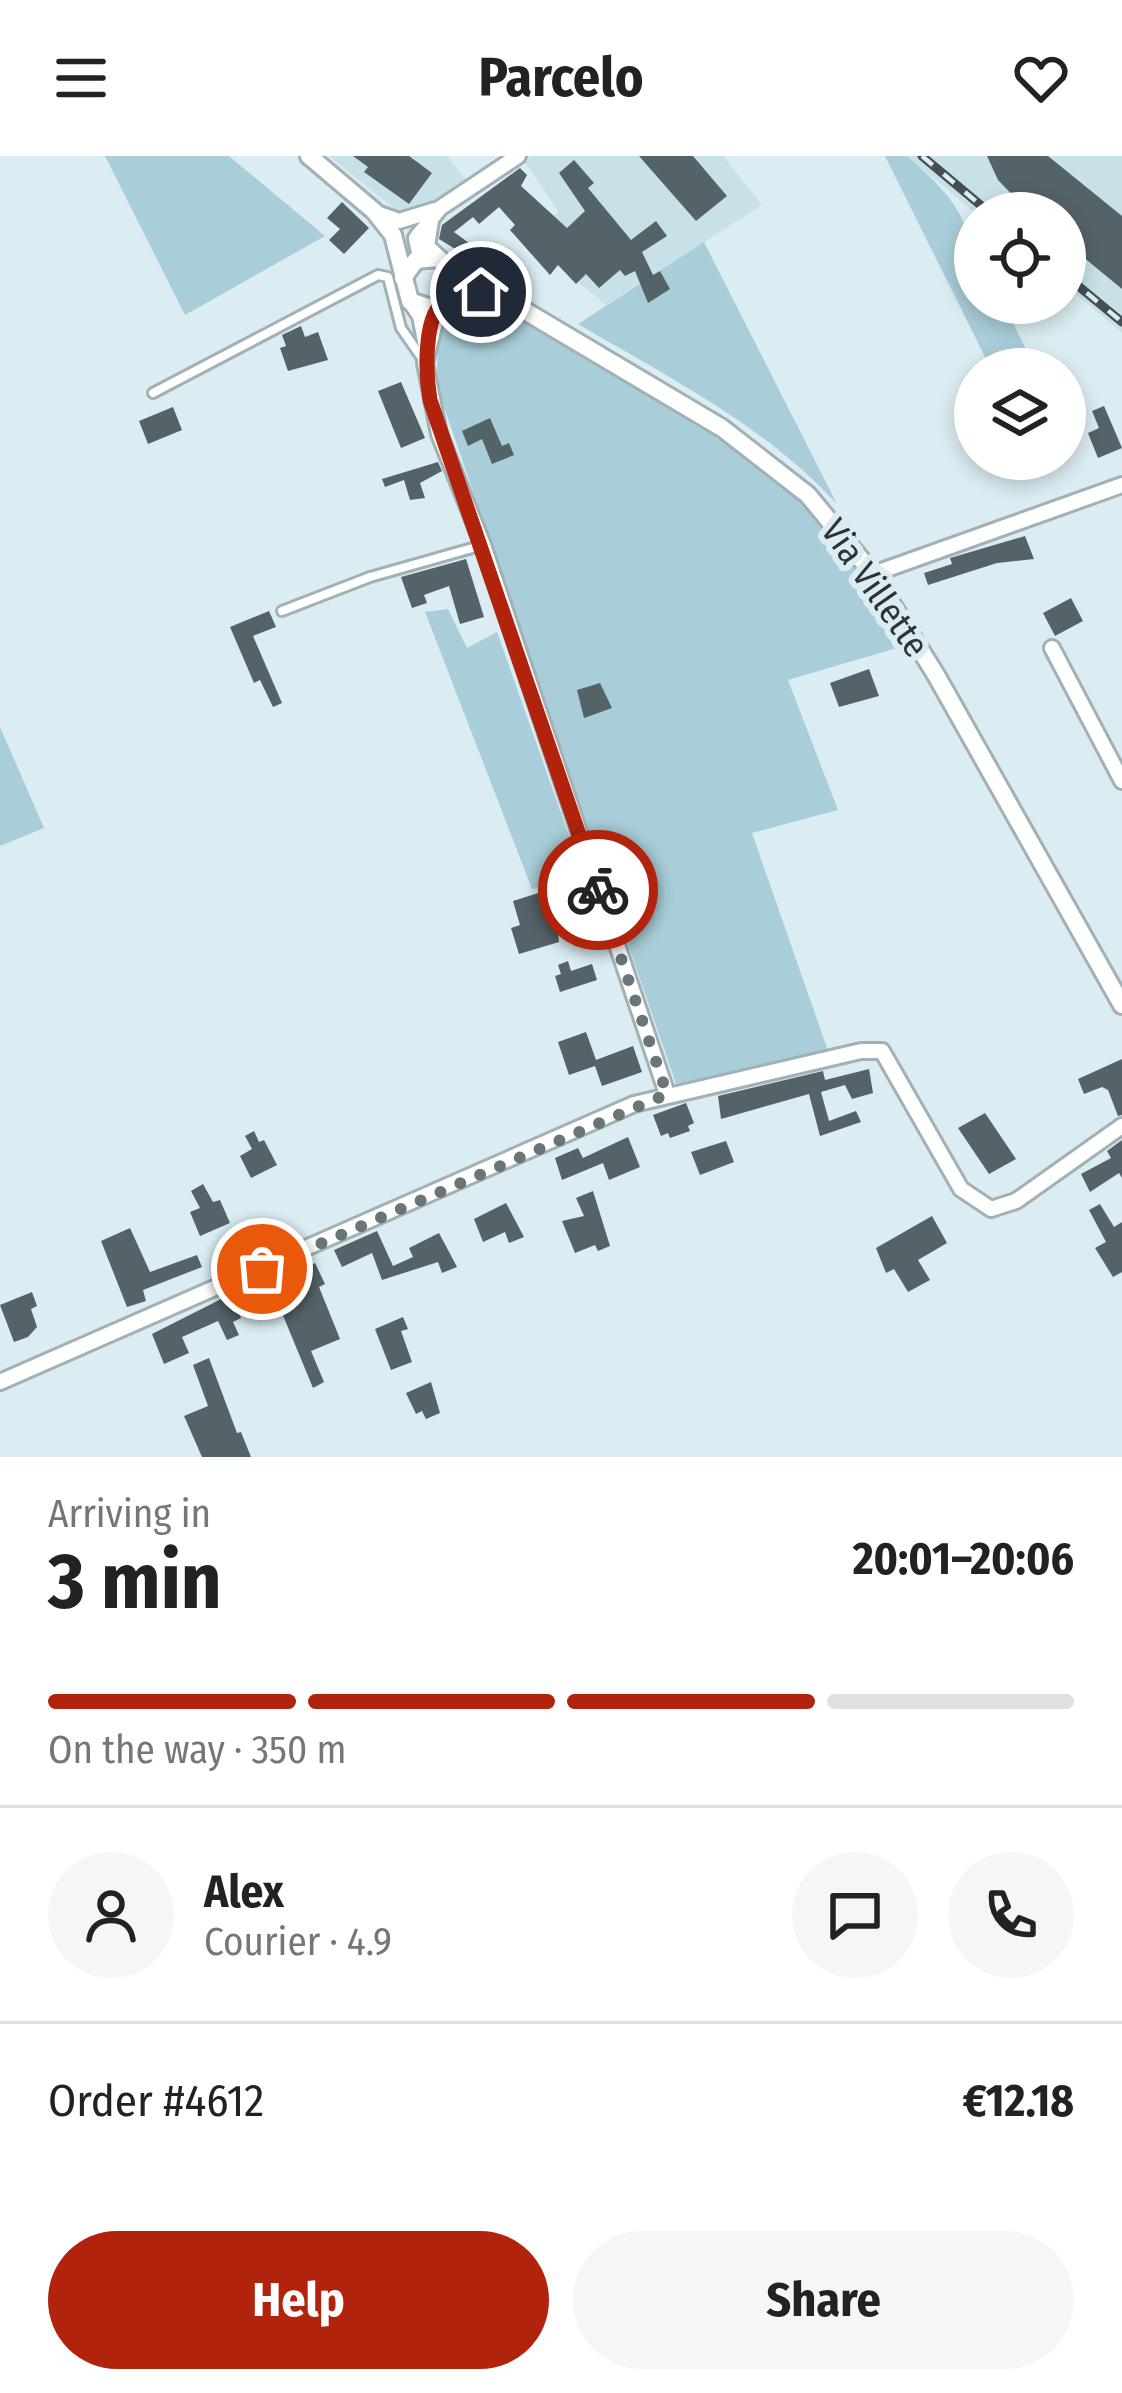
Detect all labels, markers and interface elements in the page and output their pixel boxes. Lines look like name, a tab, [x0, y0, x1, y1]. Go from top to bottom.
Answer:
icon: menu	[48, 45, 114, 111]
icon: heart	[1008, 45, 1074, 111]
text: Parcelo	[478, 46, 644, 110]
map controls	[954, 192, 1086, 480]
button: locate	[954, 192, 1086, 324]
pin	[430, 241, 532, 343]
icon: home	[448, 259, 514, 325]
button: layers	[954, 348, 1086, 480]
street label: Via Villette	[812, 511, 938, 665]
courier	[538, 830, 658, 950]
icon: bike	[565, 857, 631, 923]
pin	[211, 1218, 313, 1320]
icon: bag	[229, 1236, 295, 1302]
text: Arriving in	[48, 1491, 211, 1537]
text: 20:01–20:06	[853, 1532, 1074, 1586]
text: 3 min	[48, 1535, 222, 1629]
text: On the way · 350 m	[48, 1727, 346, 1773]
button: person	[48, 1852, 174, 1978]
button: chat	[792, 1852, 918, 1978]
button: phone	[948, 1852, 1074, 1978]
text: Alex	[204, 1865, 284, 1919]
text: Courier · 4.9	[204, 1919, 392, 1965]
text: Order #4612	[48, 2074, 264, 2128]
text: €12.18	[963, 2074, 1074, 2128]
button: Help	[48, 2231, 549, 2369]
button: Share	[573, 2231, 1074, 2369]

